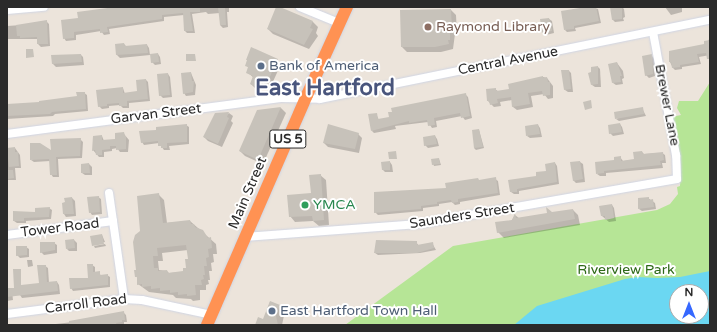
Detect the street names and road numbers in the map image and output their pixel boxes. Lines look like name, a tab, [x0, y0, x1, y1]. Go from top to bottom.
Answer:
street label: Central Avenue	[457, 43, 559, 79]
street label: Brewer Lane	[651, 63, 683, 147]
street label: Garvan Street	[110, 100, 202, 128]
road number: US 5	[269, 128, 307, 150]
street label: Main Street	[225, 154, 271, 232]
street label: Saunders Street	[408, 199, 516, 233]
street label: Tower Road	[20, 215, 100, 241]
street label: Carroll Road	[44, 291, 128, 317]

